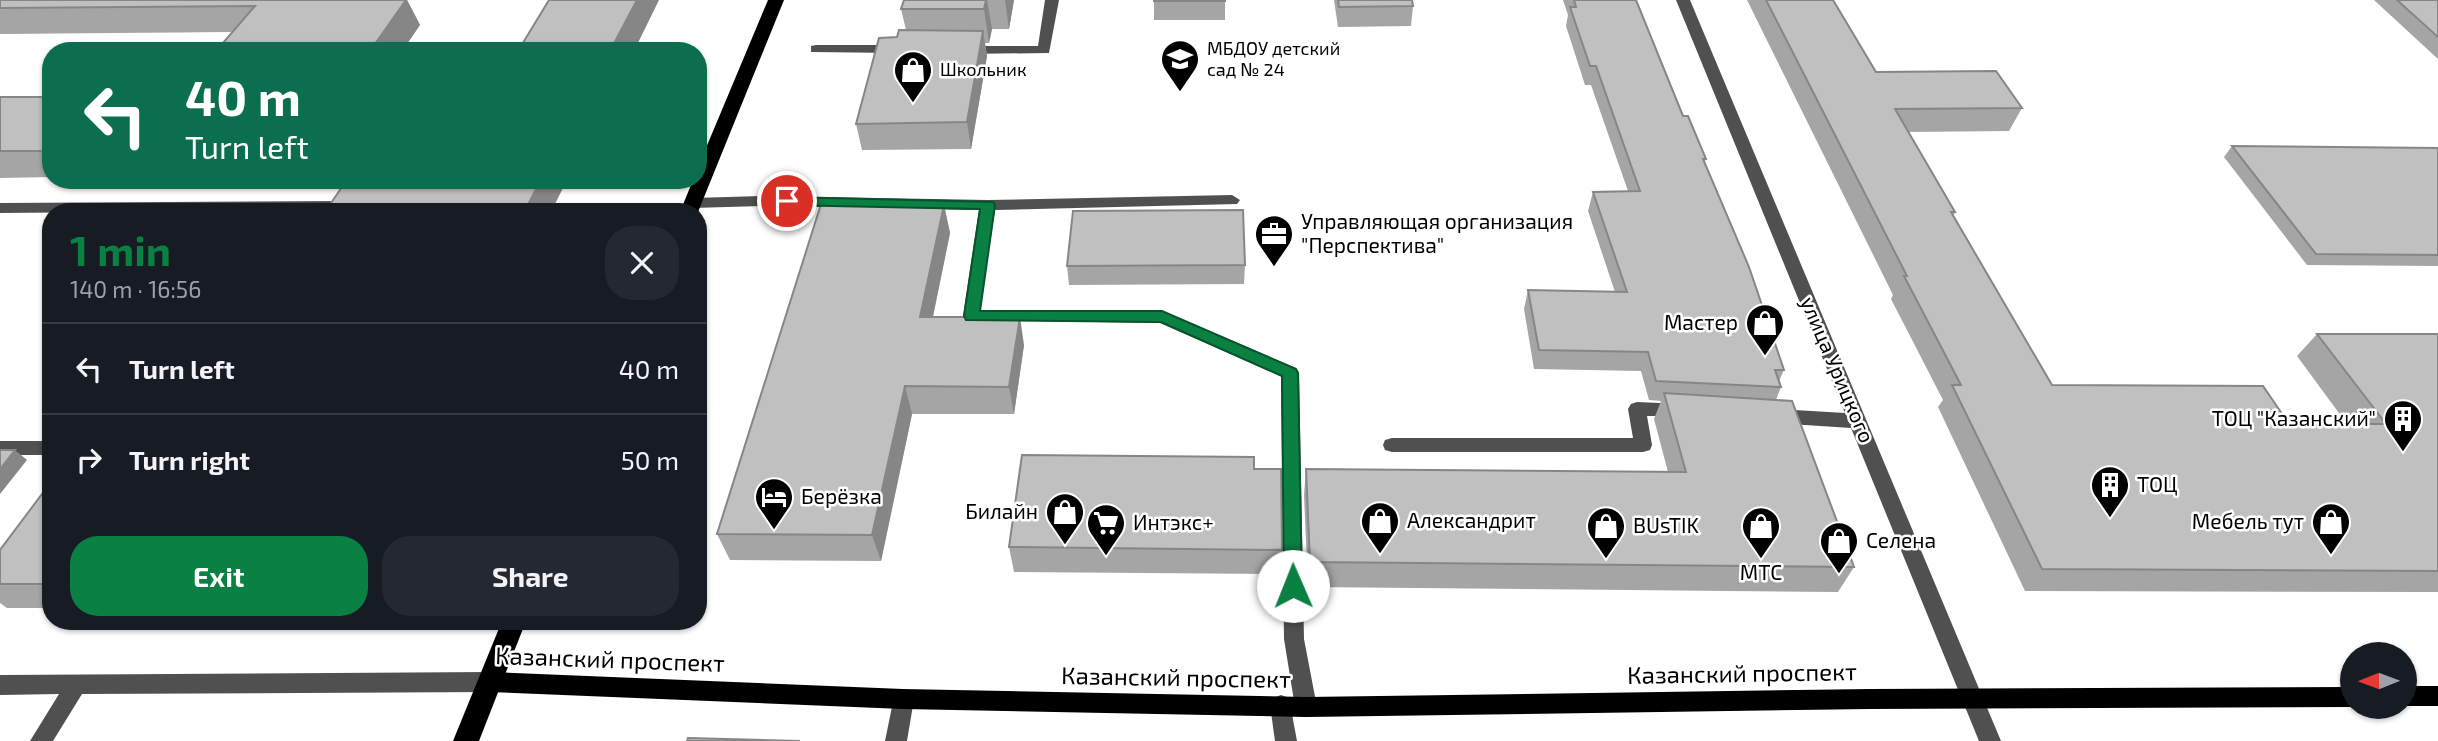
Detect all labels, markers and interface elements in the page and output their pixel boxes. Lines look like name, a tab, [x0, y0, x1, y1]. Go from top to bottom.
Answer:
place label: МБДОУ детский сад № 24	[1207, 37, 1340, 80]
school or university icon: МБДОУ детский сад № 24	[1159, 38, 1201, 93]
shop icon: Школьник	[892, 49, 934, 104]
place label: Школьник	[940, 58, 1027, 80]
text: 40 m	[185, 67, 301, 126]
icon: left	[70, 70, 161, 161]
text: Turn left	[185, 127, 309, 165]
pin	[757, 171, 817, 231]
icon: arrive	[768, 182, 806, 220]
place label: Управляющая организация "Перспектива"	[1301, 208, 1573, 257]
office icon: Управляющая организация "Перспектива"	[1253, 213, 1295, 268]
text: 1 min	[70, 224, 171, 274]
button: close	[605, 226, 679, 300]
text: 140 m · 16:56	[70, 275, 201, 303]
street label: улица Урицкого	[1795, 293, 1880, 447]
shop icon: Мастер	[1744, 302, 1786, 357]
place label: Мастер	[1664, 309, 1738, 334]
icon: left	[70, 350, 108, 388]
text: Turn left	[129, 353, 235, 384]
text: 40 m	[619, 353, 679, 384]
building icon: ТОЦ "Казанский"	[2382, 398, 2424, 453]
place label: ТОЦ "Казанский"	[2212, 405, 2376, 430]
icon: right	[70, 441, 108, 479]
text: Turn right	[129, 444, 250, 475]
text: 50 m	[621, 444, 679, 475]
building icon: ТОЦ	[2089, 464, 2131, 519]
place label: ТОЦ	[2137, 471, 2177, 496]
hotel icon: Берёзка	[753, 476, 795, 531]
place label: Берёзка	[801, 483, 882, 508]
shop icon: Билайн	[1044, 491, 1086, 546]
place label: Билайн	[965, 498, 1038, 523]
shop icon: Александрит	[1359, 500, 1401, 555]
shop icon: Мебель тут	[2310, 501, 2352, 556]
supermarket icon: Интэкс+	[1085, 502, 1127, 557]
shop icon: BUsTIK	[1585, 505, 1627, 560]
shop icon: МТС	[1740, 505, 1782, 560]
place label: Александрит	[1407, 507, 1536, 532]
place label: Мебель тут	[2192, 508, 2304, 534]
place label: Интэкс+	[1133, 509, 1214, 534]
place label: BUsTIK	[1633, 512, 1699, 537]
shop icon: Селена	[1818, 520, 1860, 575]
place label: Селена	[1866, 527, 1936, 552]
button: Exit	[70, 536, 368, 616]
button: Share	[382, 536, 679, 616]
position arrow	[1256, 549, 1330, 623]
place label: МТС	[1740, 559, 1782, 584]
street label: Казанский проспект	[495, 640, 726, 677]
north arrow	[2340, 642, 2417, 719]
map controls	[2340, 642, 2417, 719]
street label: Казанский проспект	[1627, 656, 1857, 689]
street label: Казанский проспект	[1061, 660, 1291, 693]

